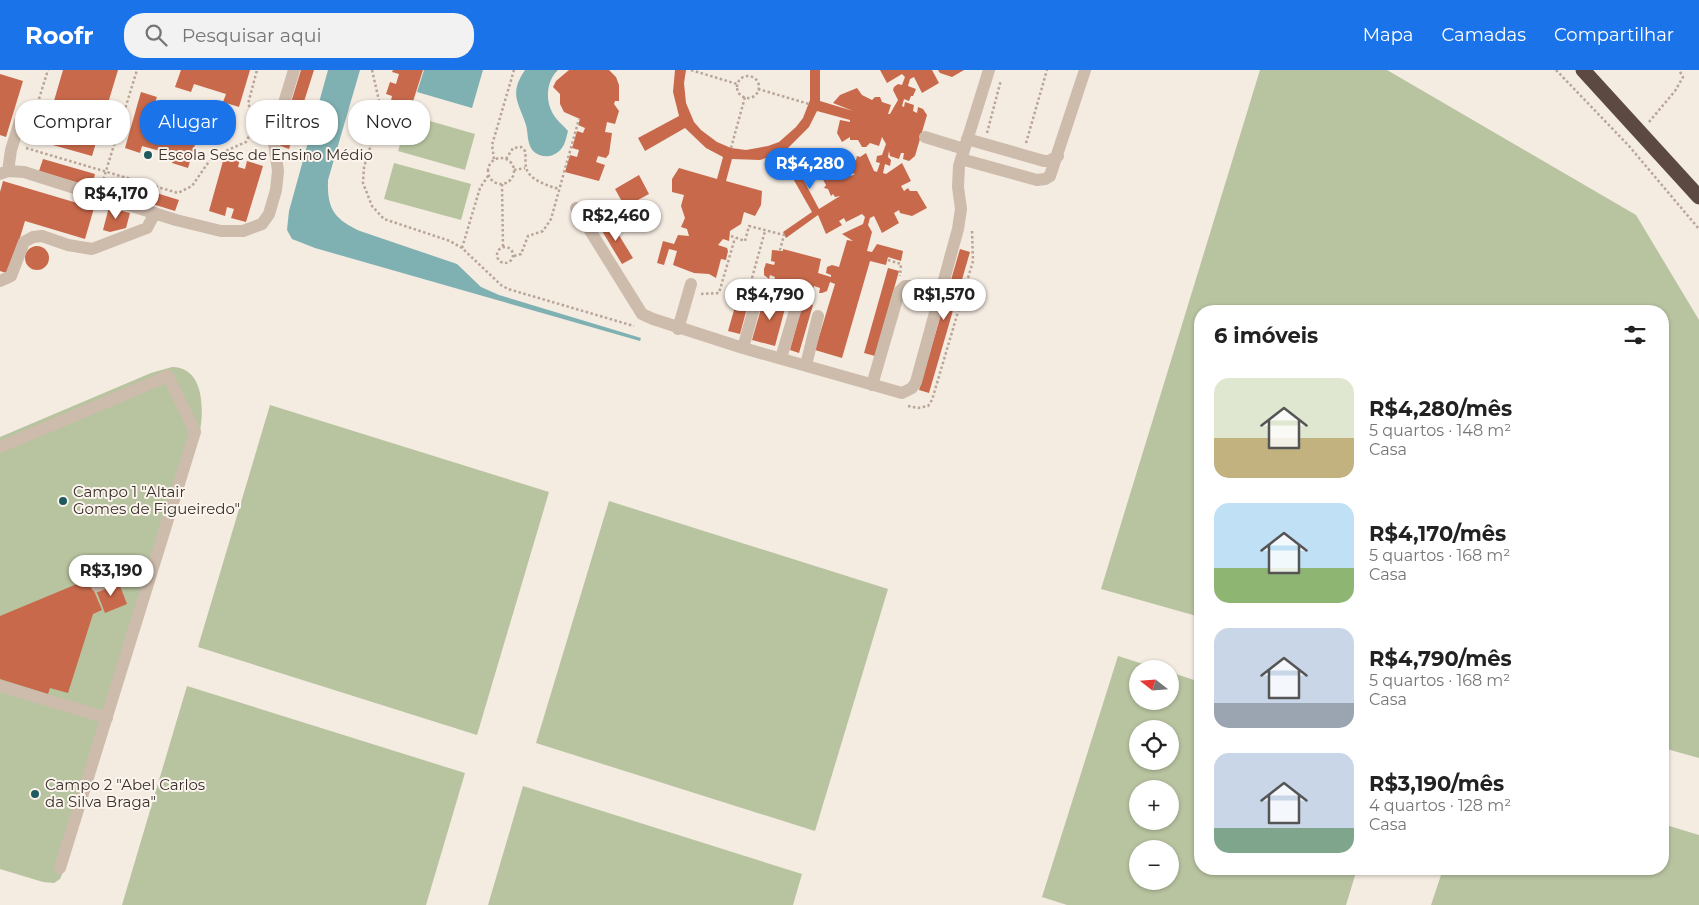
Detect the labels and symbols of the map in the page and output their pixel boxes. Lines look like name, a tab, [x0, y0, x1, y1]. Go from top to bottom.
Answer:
place label: Escola Sesc de Ensino Médio	[158, 145, 373, 164]
pin: R$4,280	[764, 148, 856, 190]
marker: Escola Sesc de Ensino Médio	[142, 149, 154, 161]
pin: R$4,170	[70, 178, 162, 220]
pin: R$2,460	[570, 200, 662, 242]
pin: R$4,790	[724, 278, 816, 321]
pin: R$1,570	[898, 278, 990, 321]
place label: Campo 1 "Altair Gomes de Figueiredo"	[73, 482, 240, 518]
marker: Campo 1 "Altair Gomes de Figueiredo"	[57, 495, 69, 507]
pin: R$3,190	[65, 554, 157, 597]
north arrow	[1129, 660, 1179, 710]
place label: Campo 2 "Abel Carlos da Silva Braga"	[45, 775, 205, 811]
marker: Campo 2 "Abel Carlos da Silva Braga"	[29, 788, 41, 800]

